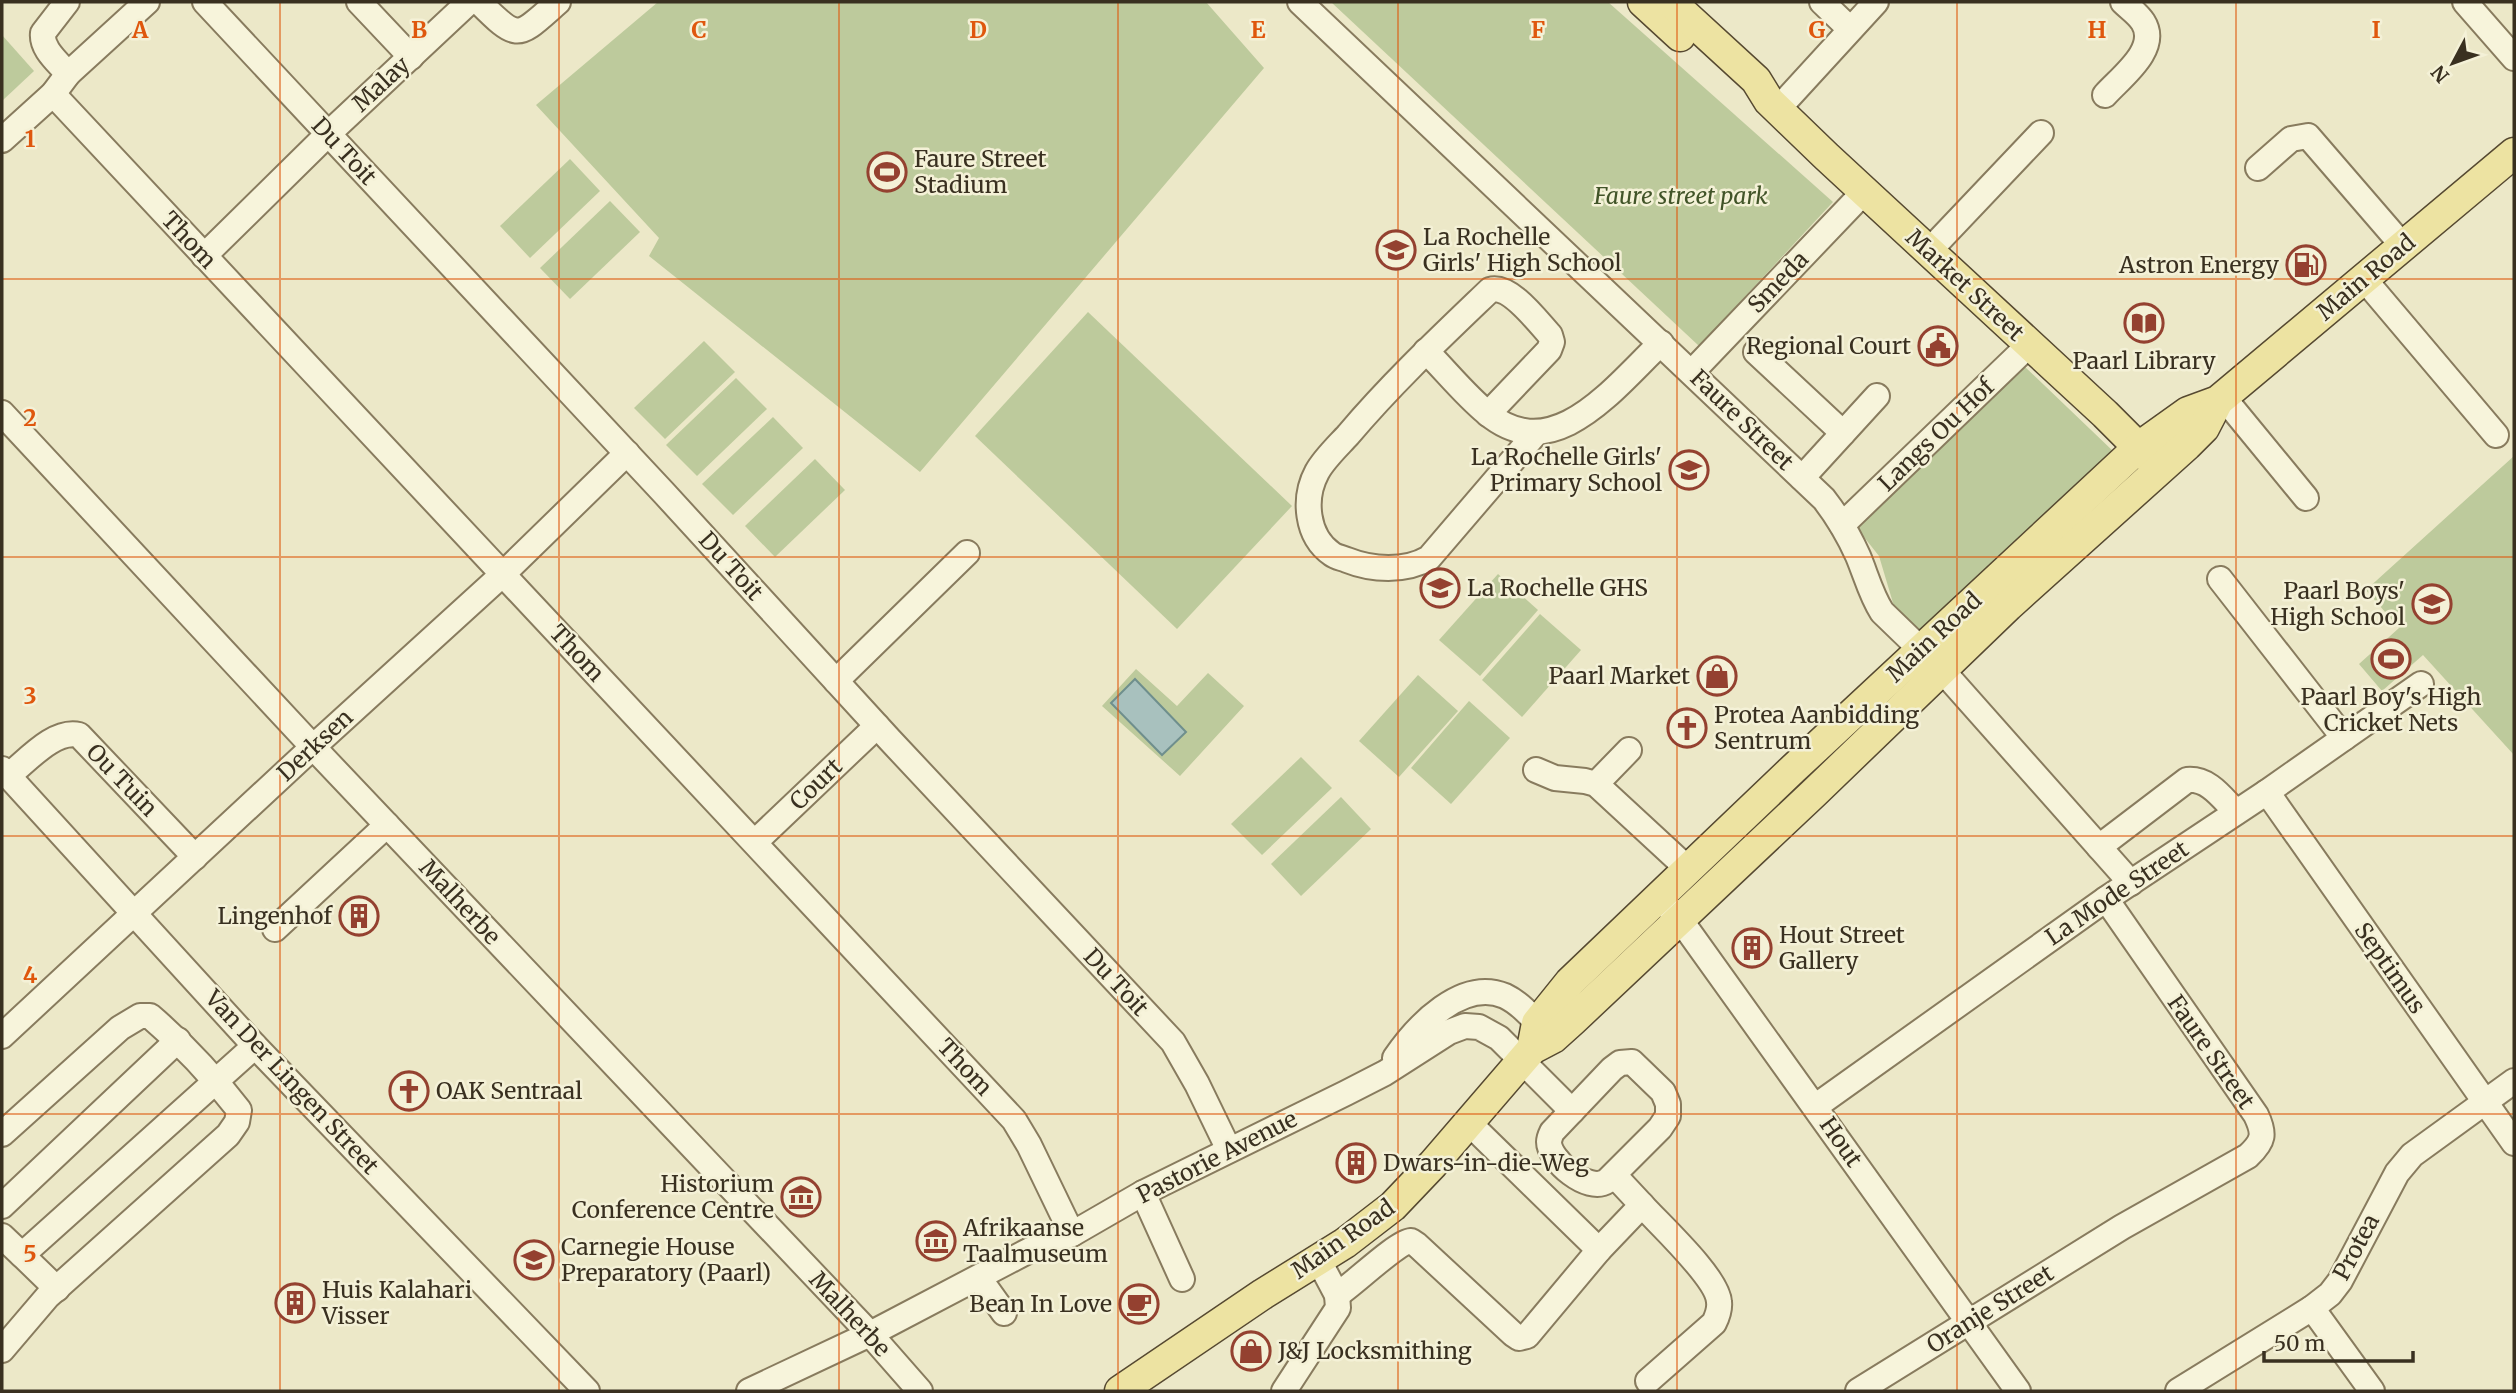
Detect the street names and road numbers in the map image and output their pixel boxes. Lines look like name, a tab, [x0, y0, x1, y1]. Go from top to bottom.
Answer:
street label: Malay	[346, 50, 416, 117]
street label: Du Toit	[306, 111, 383, 191]
street label: Thom	[156, 205, 223, 274]
street label: Market Street	[1900, 222, 2031, 347]
street label: Main Road	[2311, 227, 2421, 326]
street label: Smeda	[1741, 245, 1814, 319]
street label: Faure Street	[1685, 363, 1800, 476]
street label: Langs Ou Hof	[1872, 371, 2001, 497]
street label: Du Toit	[693, 525, 770, 606]
street label: Main Road	[1880, 585, 1987, 688]
street label: Thom	[544, 618, 611, 687]
street label: Derksen	[271, 702, 358, 787]
street label: Ou Tuin	[81, 737, 164, 822]
street label: Court	[783, 752, 848, 816]
street label: La Mode Street	[2040, 834, 2194, 951]
street label: Malherbe	[414, 853, 507, 950]
street label: Septimus	[2349, 917, 2432, 1019]
street label: Du Toit	[1078, 942, 1155, 1022]
street label: Van Der Lingen Street	[199, 983, 385, 1180]
street label: Faure Street	[2162, 989, 2261, 1114]
street label: Thom	[932, 1032, 999, 1101]
street label: Pastorie Avenue	[1132, 1104, 1302, 1209]
street label: Hout	[1814, 1111, 1869, 1172]
street label: Main Road	[1286, 1192, 1400, 1285]
street label: Protea	[2326, 1209, 2385, 1285]
street label: Oranje Street	[1921, 1258, 2059, 1359]
street label: Malherbe	[804, 1265, 897, 1362]

